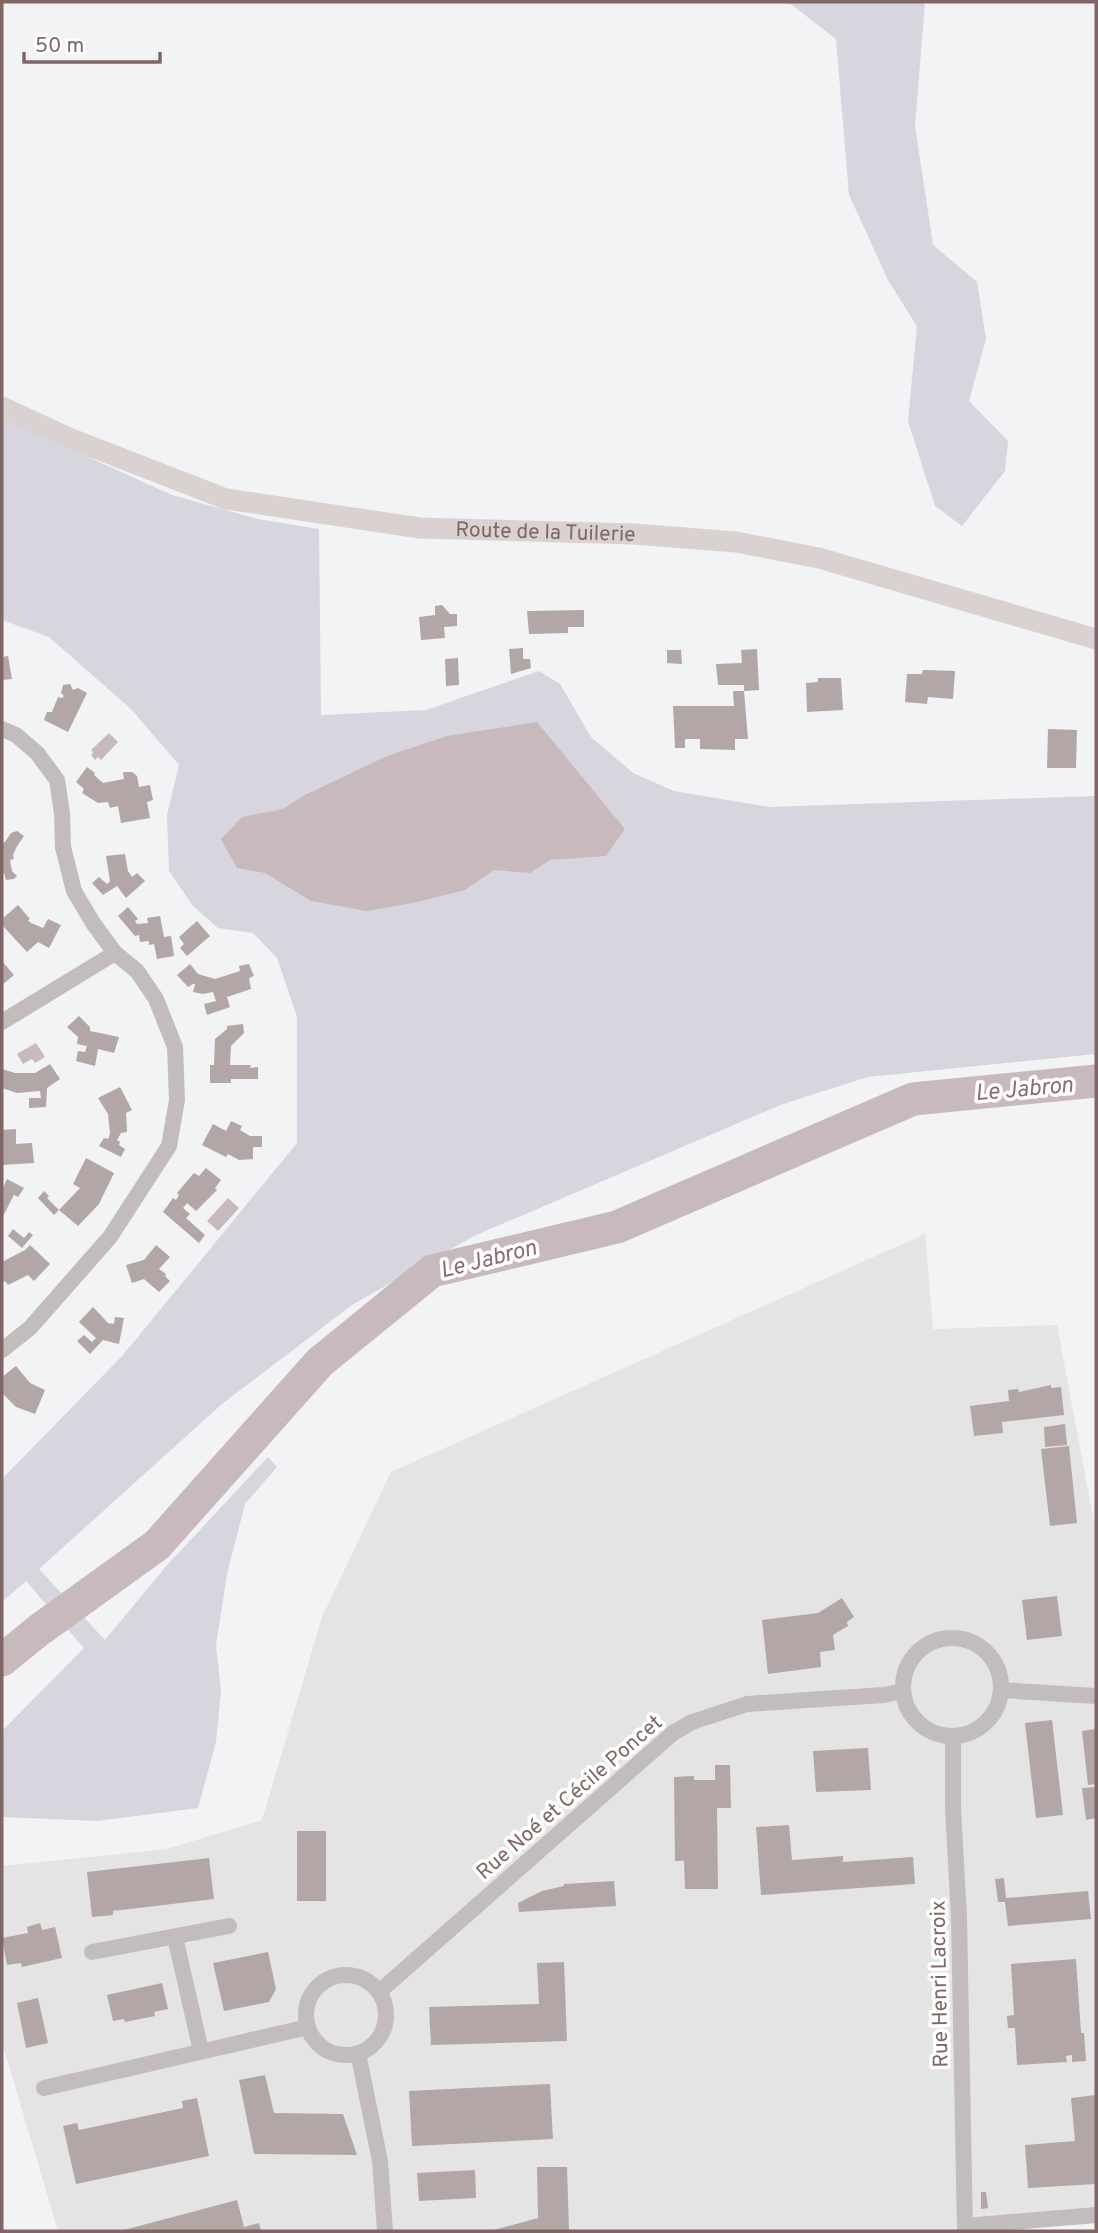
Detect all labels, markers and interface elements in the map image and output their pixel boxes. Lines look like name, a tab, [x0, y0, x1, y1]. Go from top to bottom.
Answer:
scale bar	[24, 21, 161, 65]
text: 50 m	[35, 33, 84, 60]
street label: Route de la Tuilerie	[455, 517, 636, 549]
water label: Le Jabron	[974, 1072, 1075, 1109]
water label: Le Jabron	[437, 1234, 540, 1286]
street label: Rue Noé et Cécile Poncet	[471, 1710, 669, 1886]
street label: Rue Henri Lacroix	[926, 1900, 955, 2068]

